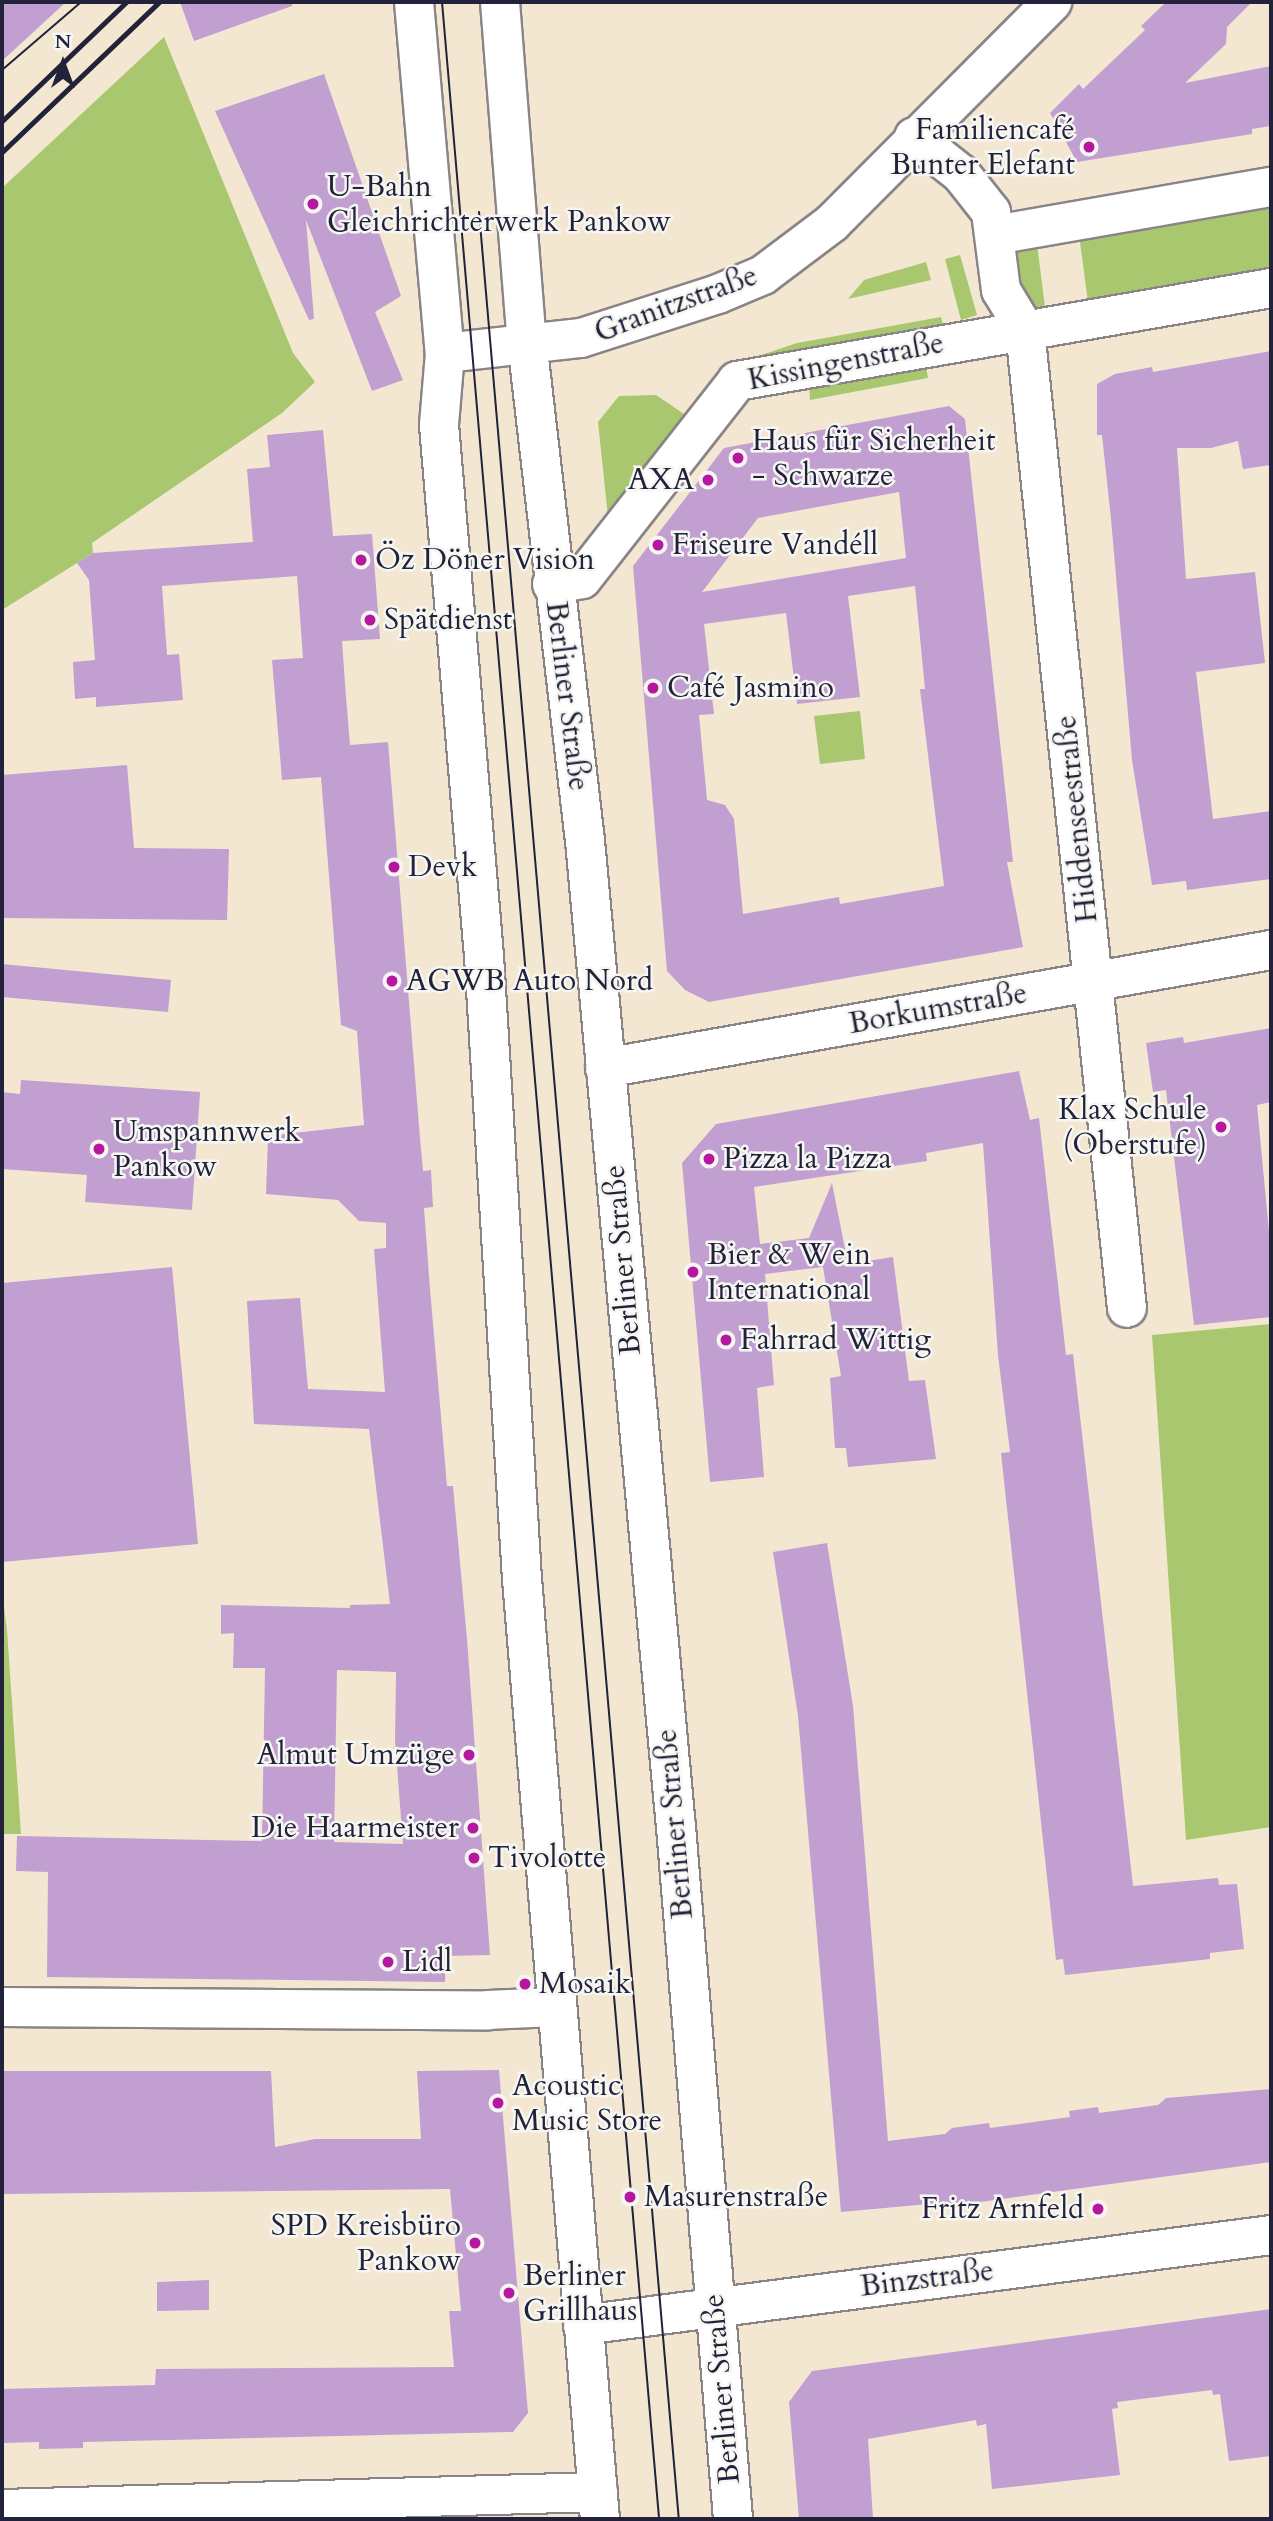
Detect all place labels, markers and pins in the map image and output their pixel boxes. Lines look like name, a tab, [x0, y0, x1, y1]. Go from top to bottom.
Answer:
place label: Familiencafé Bunter Elefant	[891, 112, 1075, 182]
marker: Familiencafé Bunter Elefant	[1081, 139, 1097, 155]
place label: U-Bahn Gleichrichterwerk Pankow	[327, 169, 671, 240]
marker: U-Bahn Gleichrichterwerk Pankow	[305, 196, 321, 212]
place label: Haus für Sicherheit - Schwarze	[752, 423, 995, 494]
marker: Haus für Sicherheit - Schwarze	[730, 450, 746, 466]
place label: AXA	[628, 462, 694, 498]
marker: AXA	[700, 472, 716, 488]
place label: Friseure Vandéll	[672, 527, 878, 563]
marker: Friseure Vandéll	[650, 537, 666, 553]
place label: Öz Döner Vision	[375, 542, 595, 578]
marker: Öz Döner Vision	[353, 552, 369, 568]
place label: Spätdienst	[384, 602, 512, 638]
marker: Spätdienst	[362, 612, 378, 628]
place label: Café Jasmino	[667, 670, 834, 706]
marker: Café Jasmino	[645, 680, 661, 696]
place label: Devk	[408, 849, 477, 885]
marker: Devk	[386, 859, 402, 875]
place label: AGWB Auto Nord	[406, 963, 653, 999]
marker: AGWB Auto Nord	[384, 973, 400, 989]
place label: Klax Schule (Oberstufe)	[1058, 1092, 1207, 1162]
place label: Umspannwerk Pankow	[113, 1114, 301, 1184]
marker: Klax Schule (Oberstufe)	[1213, 1119, 1229, 1135]
marker: Umspannwerk Pankow	[91, 1141, 107, 1157]
place label: Pizza la Pizza	[723, 1141, 892, 1177]
marker: Pizza la Pizza	[701, 1151, 717, 1167]
place label: Bier & Wein International	[707, 1237, 871, 1308]
marker: Bier & Wein International	[685, 1264, 701, 1280]
place label: Fahrrad Wittig	[740, 1322, 931, 1358]
marker: Fahrrad Wittig	[718, 1332, 734, 1348]
place label: Almut Umzüge	[257, 1737, 455, 1773]
marker: Almut Umzüge	[461, 1747, 477, 1763]
place label: Die Haarmeister	[251, 1810, 459, 1846]
marker: Die Haarmeister	[465, 1820, 481, 1836]
place label: Tivolotte	[488, 1840, 606, 1876]
marker: Tivolotte	[466, 1850, 482, 1866]
place label: Lidl	[402, 1944, 452, 1980]
marker: Lidl	[380, 1954, 396, 1970]
place label: Mosaik	[539, 1966, 631, 2002]
marker: Mosaik	[517, 1976, 533, 1992]
place label: Acoustic Music Store	[512, 2068, 662, 2138]
marker: Acoustic Music Store	[490, 2095, 506, 2111]
place label: Masurenstraße	[644, 2179, 828, 2215]
marker: Masurenstraße	[622, 2189, 638, 2205]
place label: Fritz Arnfeld	[921, 2191, 1084, 2227]
marker: Fritz Arnfeld	[1090, 2201, 1106, 2217]
place label: SPD Kreisbüro Pankow	[271, 2208, 461, 2278]
marker: SPD Kreisbüro Pankow	[467, 2235, 483, 2251]
place label: Berliner Grillhaus	[523, 2258, 637, 2328]
marker: Berliner Grillhaus	[501, 2285, 517, 2301]

